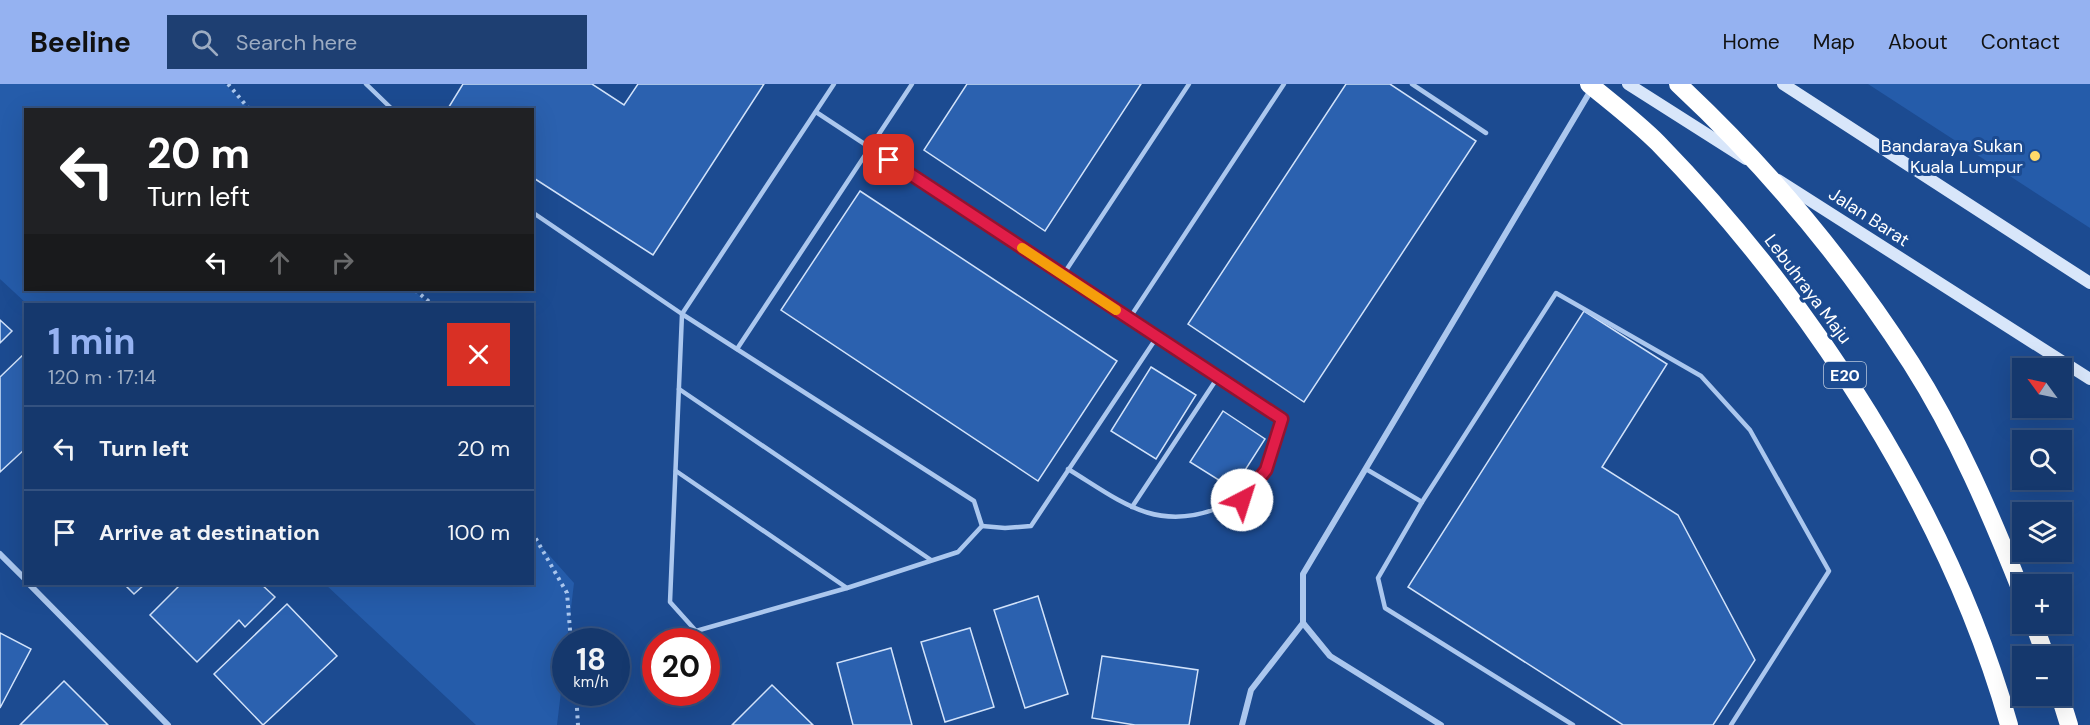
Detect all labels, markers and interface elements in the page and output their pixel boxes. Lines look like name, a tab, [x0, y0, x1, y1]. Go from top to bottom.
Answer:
search box	[167, 15, 587, 69]
text: Beeline	[30, 24, 131, 61]
icon: search	[188, 26, 221, 59]
text: Search here	[236, 28, 357, 57]
text: Home	[1722, 28, 1780, 56]
text: Map	[1813, 28, 1855, 56]
text: About	[1888, 28, 1948, 56]
text: Contact	[1981, 28, 2060, 56]
text: 20 m	[147, 126, 250, 181]
icon: left	[48, 132, 126, 210]
pin	[863, 134, 914, 185]
place label: Bandaraya Sukan Kuala Lumpur	[1881, 134, 2023, 179]
icon: arrive	[872, 143, 905, 176]
marker: Bandaraya Sukan Kuala Lumpur	[2028, 149, 2042, 163]
text: Turn left	[147, 179, 250, 214]
street label: Jalan Barat	[1824, 182, 1914, 252]
street label: Lebuhraya Maju	[1759, 229, 1857, 349]
icon: left	[200, 246, 233, 279]
icon: ahead	[263, 246, 296, 279]
icon: right	[326, 246, 359, 279]
text: 1 min	[48, 318, 136, 365]
button: close	[447, 323, 510, 386]
north arrow	[2012, 358, 2072, 418]
map controls	[2012, 358, 2072, 706]
road number: E20	[1824, 362, 1866, 388]
text: 120 m · 17:14	[48, 364, 156, 390]
button: search	[2012, 430, 2072, 490]
icon: left	[48, 432, 81, 465]
text: Turn left	[99, 434, 189, 463]
text: 20 m	[457, 434, 510, 463]
position arrow	[1210, 468, 1274, 532]
button: layers	[2012, 502, 2072, 562]
icon: arrive	[48, 516, 81, 549]
text: Arrive at destination	[99, 518, 320, 547]
text: 100 m	[448, 518, 510, 547]
button: +	[2012, 574, 2072, 634]
speed limit sign: 20	[642, 628, 720, 706]
text: 18	[576, 640, 606, 679]
button: −	[2012, 646, 2072, 706]
text: km/h	[573, 672, 609, 692]

